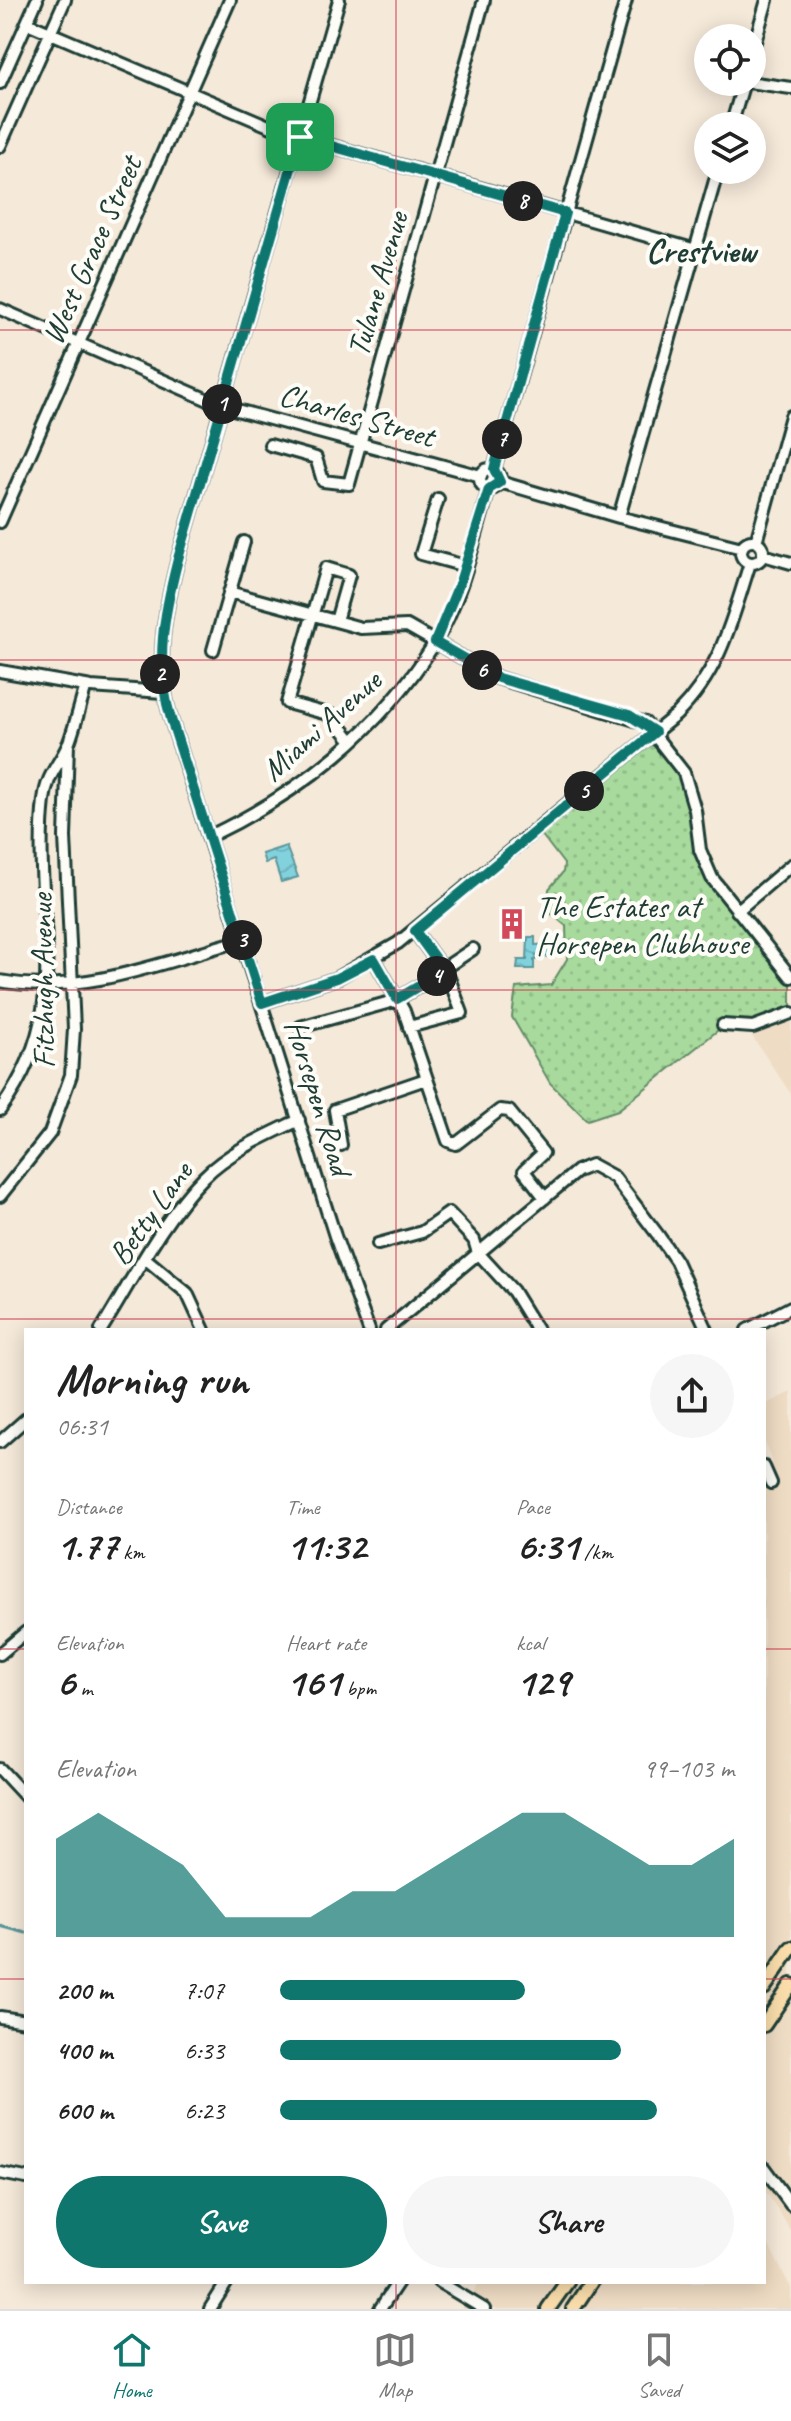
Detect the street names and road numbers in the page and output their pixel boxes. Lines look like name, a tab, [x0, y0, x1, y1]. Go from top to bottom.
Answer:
street label: West Grace Street	[32, 147, 152, 350]
street label: Tulane Avenue	[337, 205, 418, 361]
street label: Charles Street	[275, 374, 442, 458]
street label: Miami Avenue	[253, 659, 392, 790]
street label: Fitzhugh Avenue	[20, 891, 65, 1069]
street label: Horsepen Road	[275, 1014, 363, 1185]
street label: Betty Lane	[99, 1151, 203, 1273]

